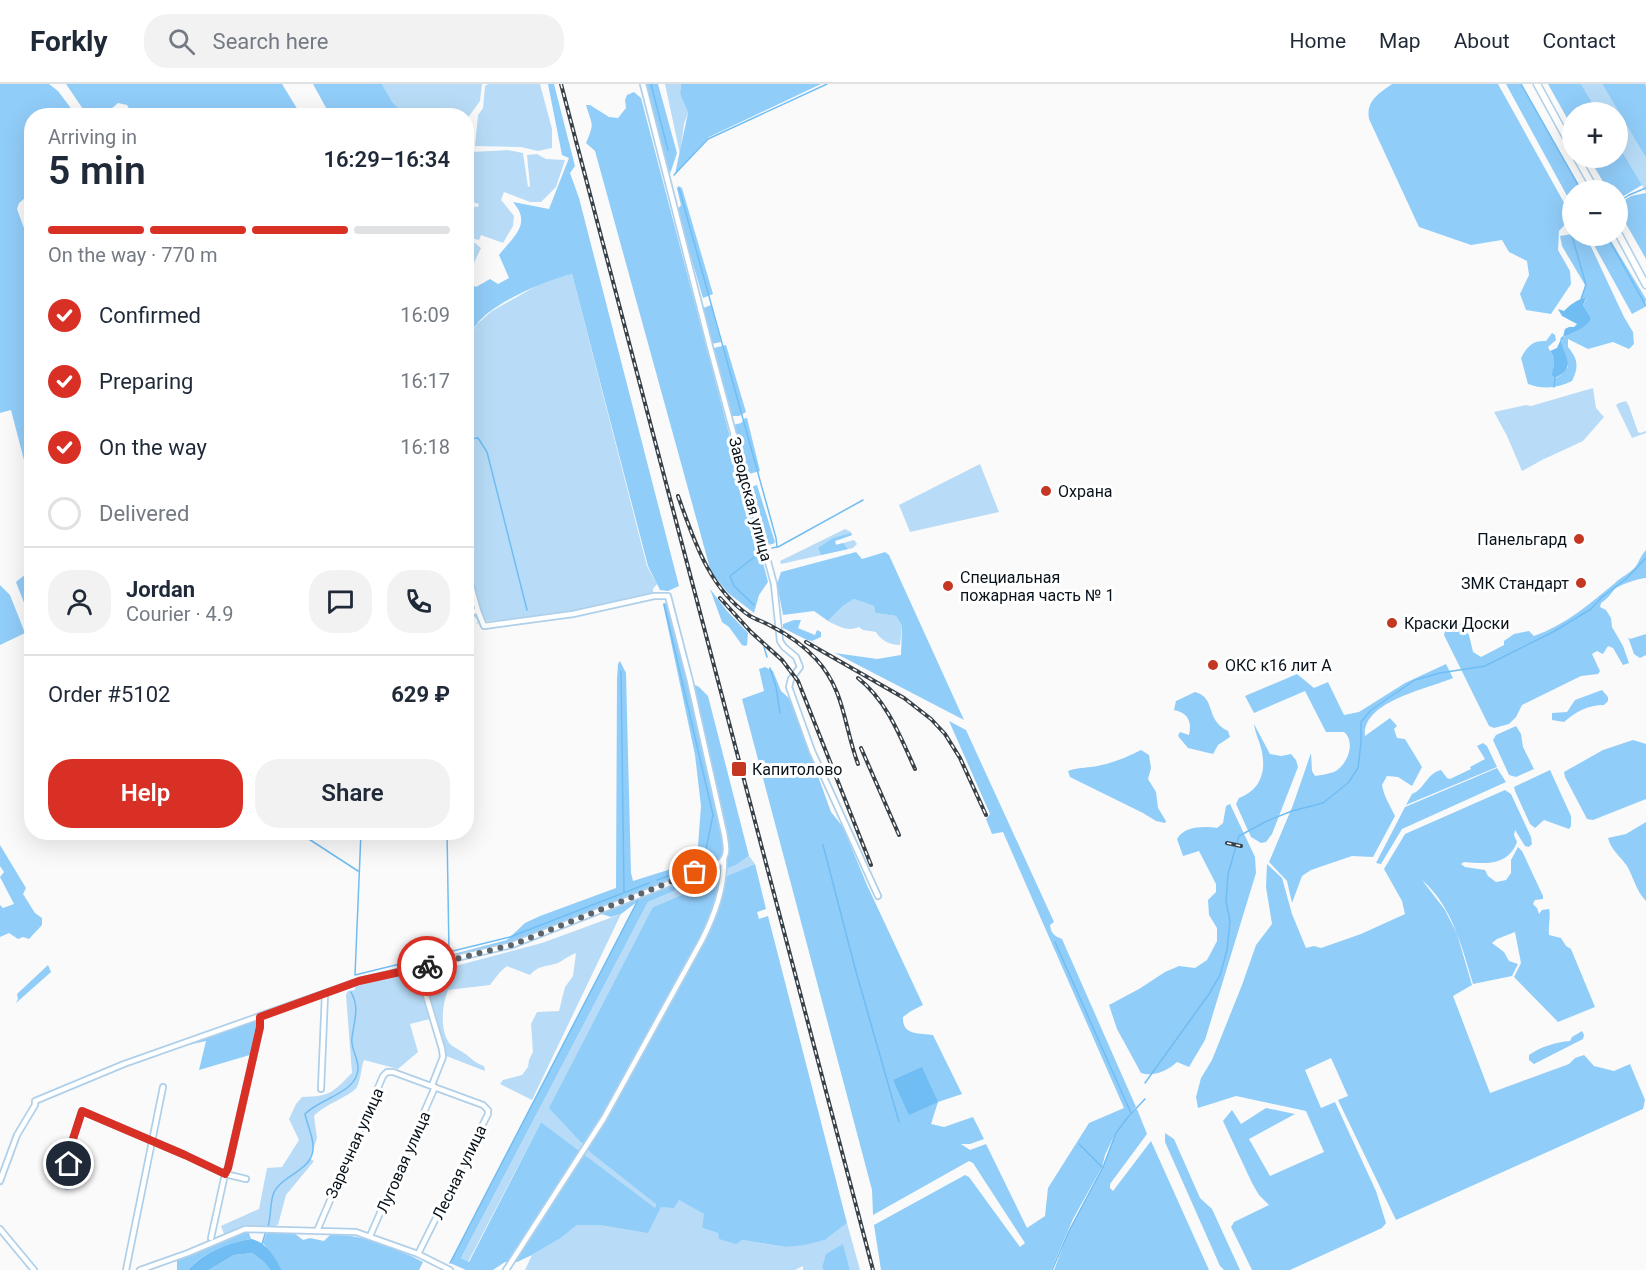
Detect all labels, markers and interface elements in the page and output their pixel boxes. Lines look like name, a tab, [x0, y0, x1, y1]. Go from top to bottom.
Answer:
search box	[144, 14, 564, 68]
text: Forkly	[30, 25, 108, 58]
icon: search	[165, 25, 198, 58]
text: Search here	[213, 29, 328, 54]
text: Home	[1290, 29, 1346, 53]
text: Map	[1379, 29, 1421, 53]
text: About	[1454, 29, 1510, 53]
text: Contact	[1543, 29, 1616, 53]
map controls	[1562, 102, 1628, 246]
button: +	[1562, 102, 1628, 168]
text: Arriving in	[48, 125, 137, 149]
text: 16:29–16:34	[323, 147, 450, 172]
text: 5 min	[48, 148, 146, 194]
button: −	[1562, 180, 1628, 246]
text: On the way · 770 m	[48, 243, 217, 267]
icon: check	[48, 299, 81, 332]
text: Confirmed	[99, 303, 201, 328]
text: 16:09	[400, 303, 450, 327]
icon: check	[48, 365, 81, 398]
text: Preparing	[99, 369, 193, 394]
text: 16:17	[400, 369, 450, 393]
icon: check	[48, 431, 81, 464]
text: On the way	[99, 435, 207, 460]
text: 16:18	[400, 435, 450, 459]
street label: Заводская улица	[725, 435, 776, 563]
place label: Охрана	[1058, 482, 1113, 501]
marker: Охрана	[1039, 484, 1053, 498]
text: Delivered	[99, 501, 189, 526]
place label: Панельгард	[1477, 530, 1567, 549]
marker: Панельгард	[1572, 532, 1586, 546]
place label: Специальная пожарная часть № 1	[960, 568, 1114, 605]
button: person	[48, 570, 111, 633]
button: chat	[309, 570, 372, 633]
button: phone	[387, 570, 450, 633]
place label: ЗМК Стандарт	[1461, 574, 1569, 593]
marker: ЗМК Стандарт	[1574, 576, 1588, 590]
text: Jordan	[126, 577, 195, 602]
marker: Специальная пожарная часть № 1	[941, 579, 955, 593]
text: Courier · 4.9	[126, 602, 233, 626]
place label: Краски Доски	[1404, 614, 1509, 633]
marker: Краски Доски	[1385, 616, 1399, 630]
place label: ОКС к16 лит А	[1225, 656, 1332, 675]
marker: ОКС к16 лит А	[1206, 658, 1220, 672]
text: Order #5102	[48, 682, 170, 707]
text: 629 ₽	[391, 682, 450, 707]
button: Help	[48, 759, 243, 828]
button: Share	[255, 759, 450, 828]
marker: Капитолово	[730, 760, 748, 778]
place label: Капитолово	[752, 760, 842, 779]
pin	[669, 846, 720, 897]
icon: bag	[678, 855, 711, 888]
courier	[397, 936, 457, 996]
icon: bike	[411, 950, 444, 983]
street label: Заречная улица	[322, 1085, 387, 1201]
street label: Луговая улица	[373, 1109, 434, 1216]
street label: Лесная улица	[428, 1122, 491, 1223]
pin	[43, 1138, 94, 1189]
icon: home	[52, 1147, 85, 1180]

